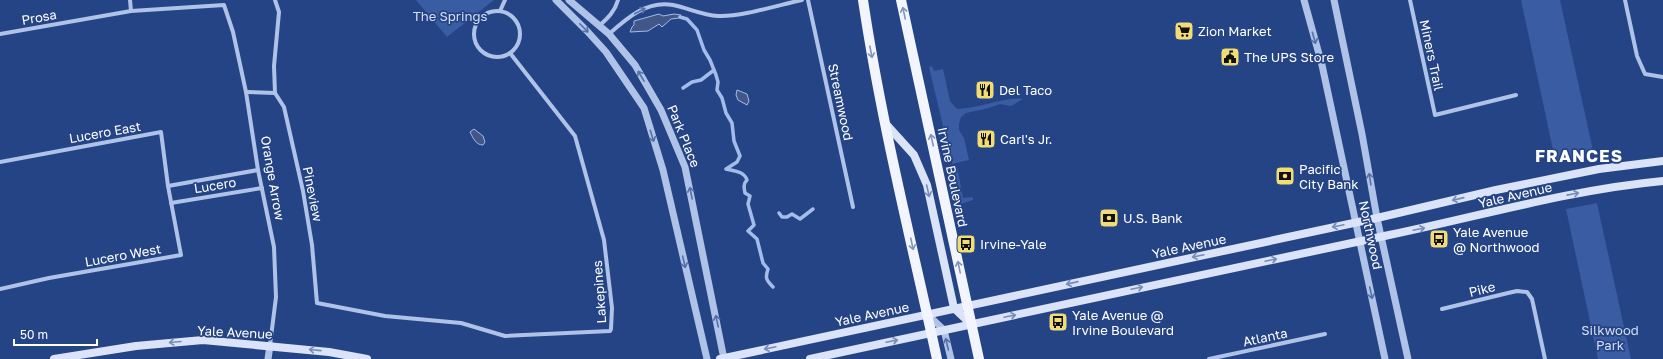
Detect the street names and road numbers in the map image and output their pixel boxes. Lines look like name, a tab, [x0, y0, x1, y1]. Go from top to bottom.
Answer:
street label: Prosa	[20, 6, 58, 28]
street label: Miners Trail	[1417, 18, 1447, 92]
street label: Streamwood	[825, 62, 857, 142]
street label: Park Place	[664, 102, 704, 170]
street label: Lucero East	[68, 118, 142, 146]
street label: Irvine Boulevard	[935, 125, 971, 229]
street label: Orange Arrow	[258, 134, 288, 222]
street label: Pineview	[300, 165, 326, 223]
street label: Lucero	[193, 174, 237, 196]
street label: Yale Avenue	[1476, 179, 1554, 211]
street label: Northwood	[1356, 199, 1386, 271]
street label: Yale Avenue	[1150, 230, 1228, 262]
street label: Lucero West	[84, 240, 162, 270]
street label: Lakepines	[589, 260, 609, 324]
street label: Pike	[1467, 278, 1497, 300]
street label: Yale Avenue	[833, 298, 911, 330]
street label: Yale Avenue	[197, 322, 273, 342]
street label: Atlanta	[1241, 324, 1289, 350]

